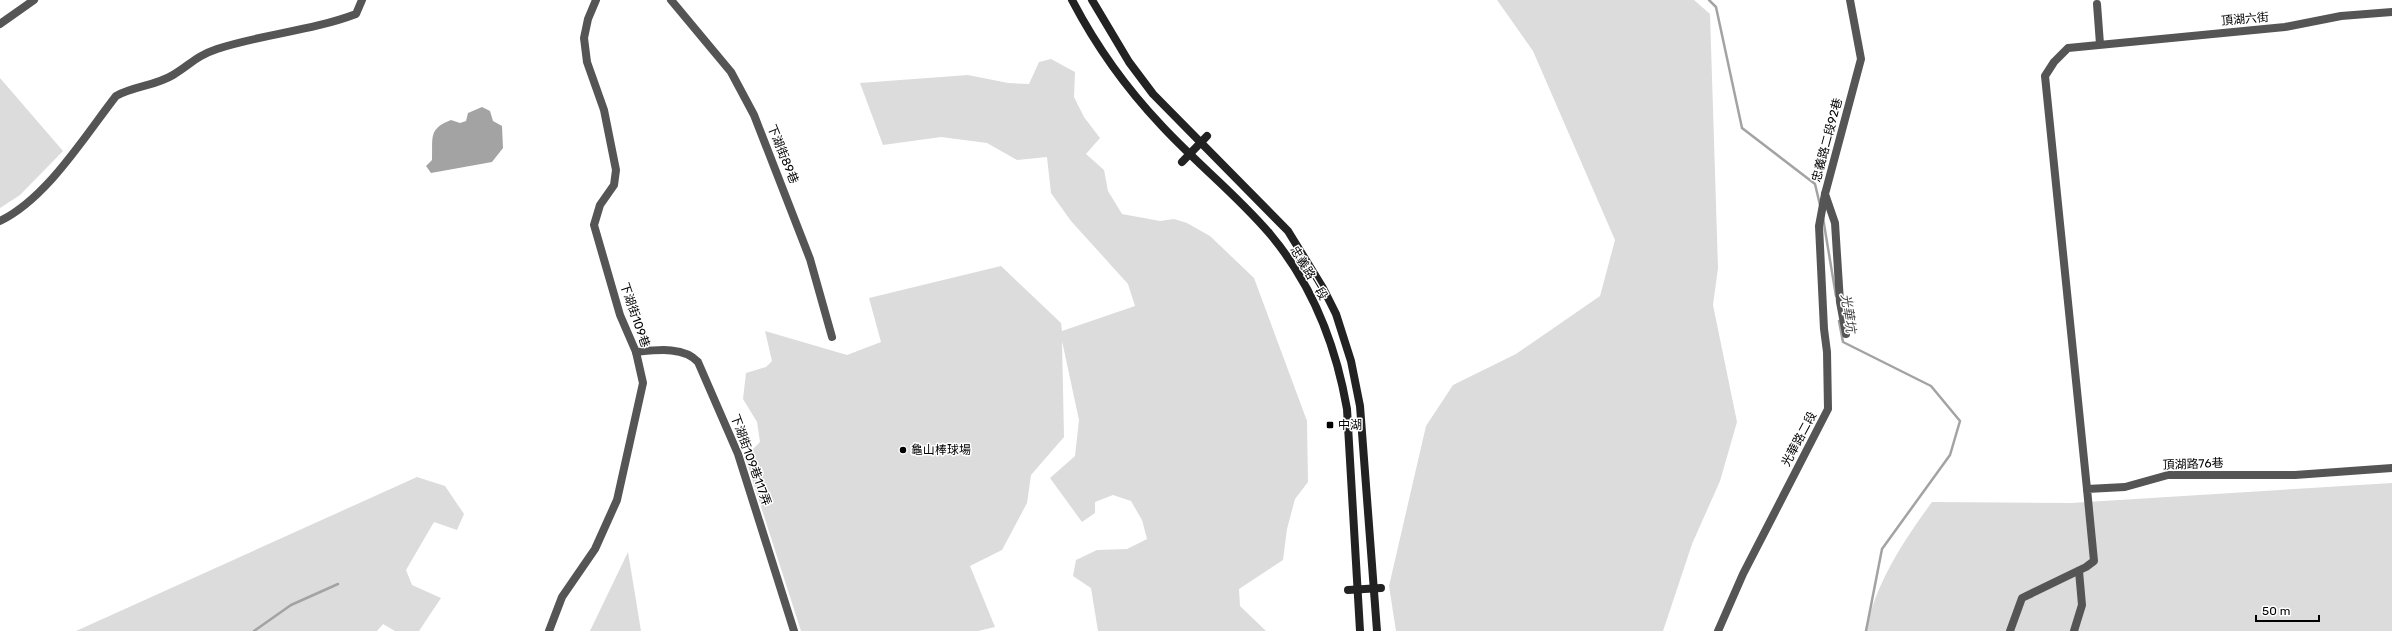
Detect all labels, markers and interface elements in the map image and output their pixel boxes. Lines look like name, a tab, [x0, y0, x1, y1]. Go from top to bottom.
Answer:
street label: 頂湖六街	[2220, 10, 2270, 28]
street label: 忠義路二段92巷	[1809, 97, 1845, 183]
street label: 下湖街89巷	[765, 122, 801, 186]
street label: 忠義路一段	[1288, 244, 1330, 302]
street label: 下湖街109巷	[617, 281, 653, 349]
water label: 光華坑	[1838, 293, 1859, 335]
street label: 光華路二段	[1779, 409, 1819, 469]
street label: 下湖街109巷117弄	[728, 412, 774, 508]
place label: 中湖	[1338, 418, 1362, 432]
marker: 中湖	[1325, 420, 1335, 430]
place label: 龜山棒球場	[911, 443, 971, 457]
marker: 龜山棒球場	[898, 445, 908, 455]
street label: 頂湖路76巷	[2162, 456, 2224, 472]
scale bar	[2256, 597, 2319, 623]
text: 50 m	[2262, 604, 2290, 618]

